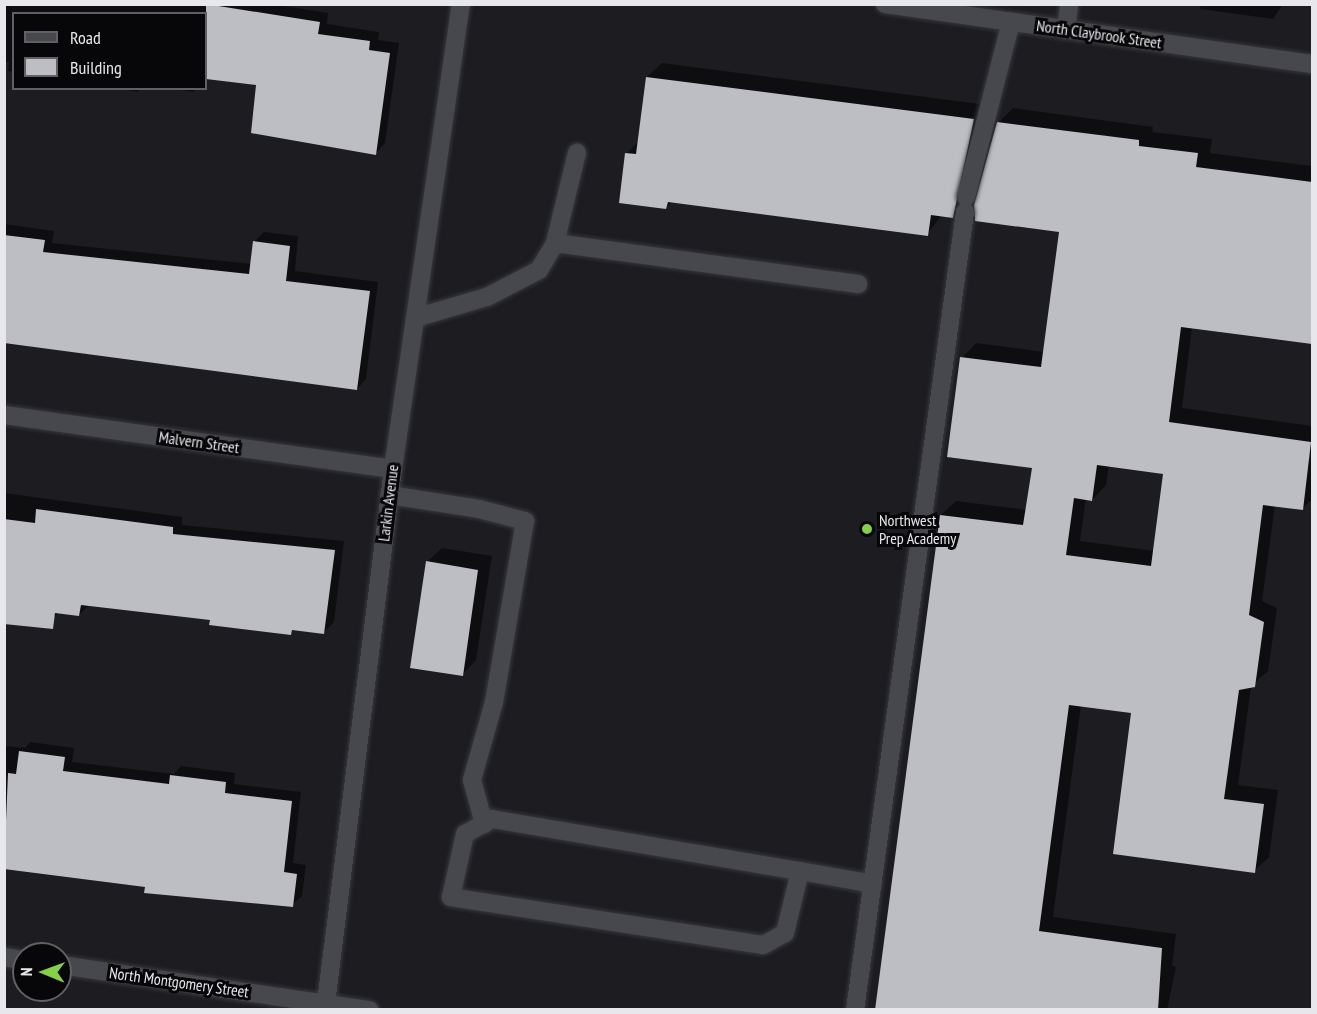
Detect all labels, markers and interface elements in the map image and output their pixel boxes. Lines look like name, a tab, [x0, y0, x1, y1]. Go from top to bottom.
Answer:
legend	[12, 12, 207, 90]
street label: North Claybrook Street	[1035, 16, 1163, 52]
text: Road	[70, 26, 101, 49]
text: Building	[70, 56, 122, 79]
street label: Malvern Street	[158, 427, 240, 457]
street label: Larkin Avenue	[374, 463, 402, 543]
place label: Northwest Prep Academy	[879, 510, 957, 548]
marker: Northwest Prep Academy	[860, 522, 874, 536]
north arrow	[12, 942, 72, 1002]
street label: North Montgomery Street	[108, 963, 250, 1001]
text: N	[16, 967, 36, 976]

